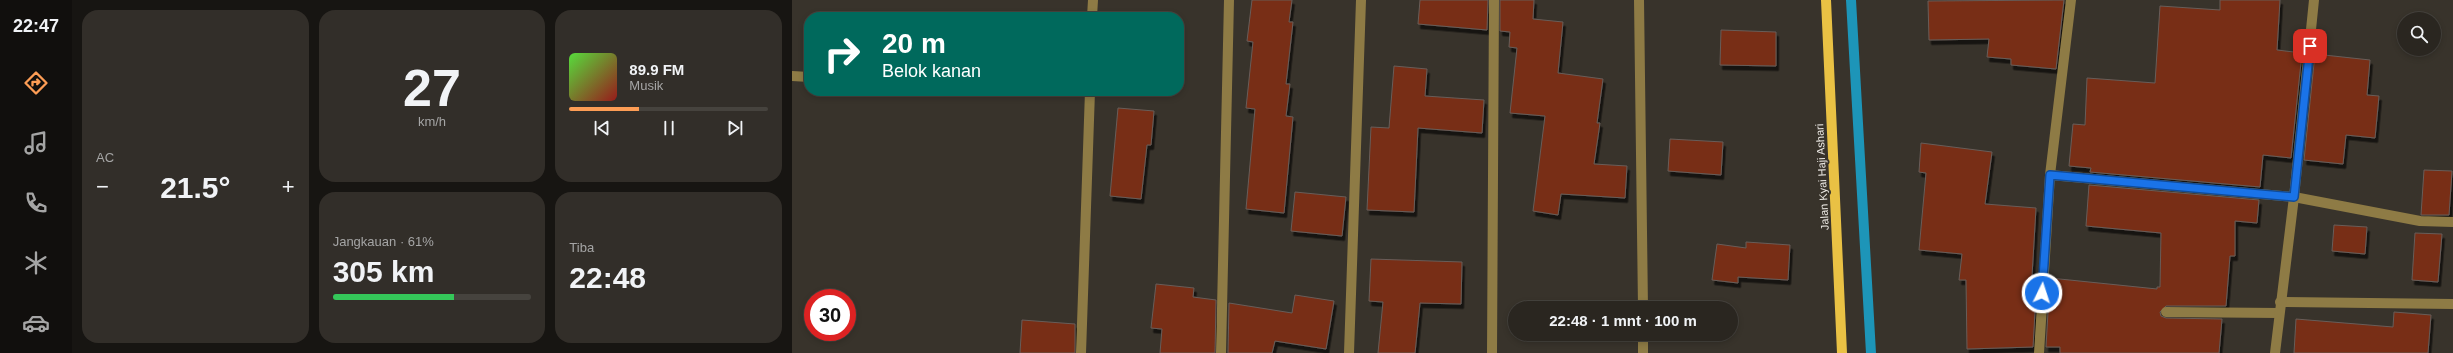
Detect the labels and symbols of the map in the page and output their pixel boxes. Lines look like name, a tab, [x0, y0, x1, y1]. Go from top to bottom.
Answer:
pin	[2293, 29, 2327, 63]
street label: Jalan Kyai Haji Ashari	[1813, 124, 1831, 230]
position arrow	[2021, 272, 2063, 314]
speed limit sign: 30	[804, 289, 856, 341]

